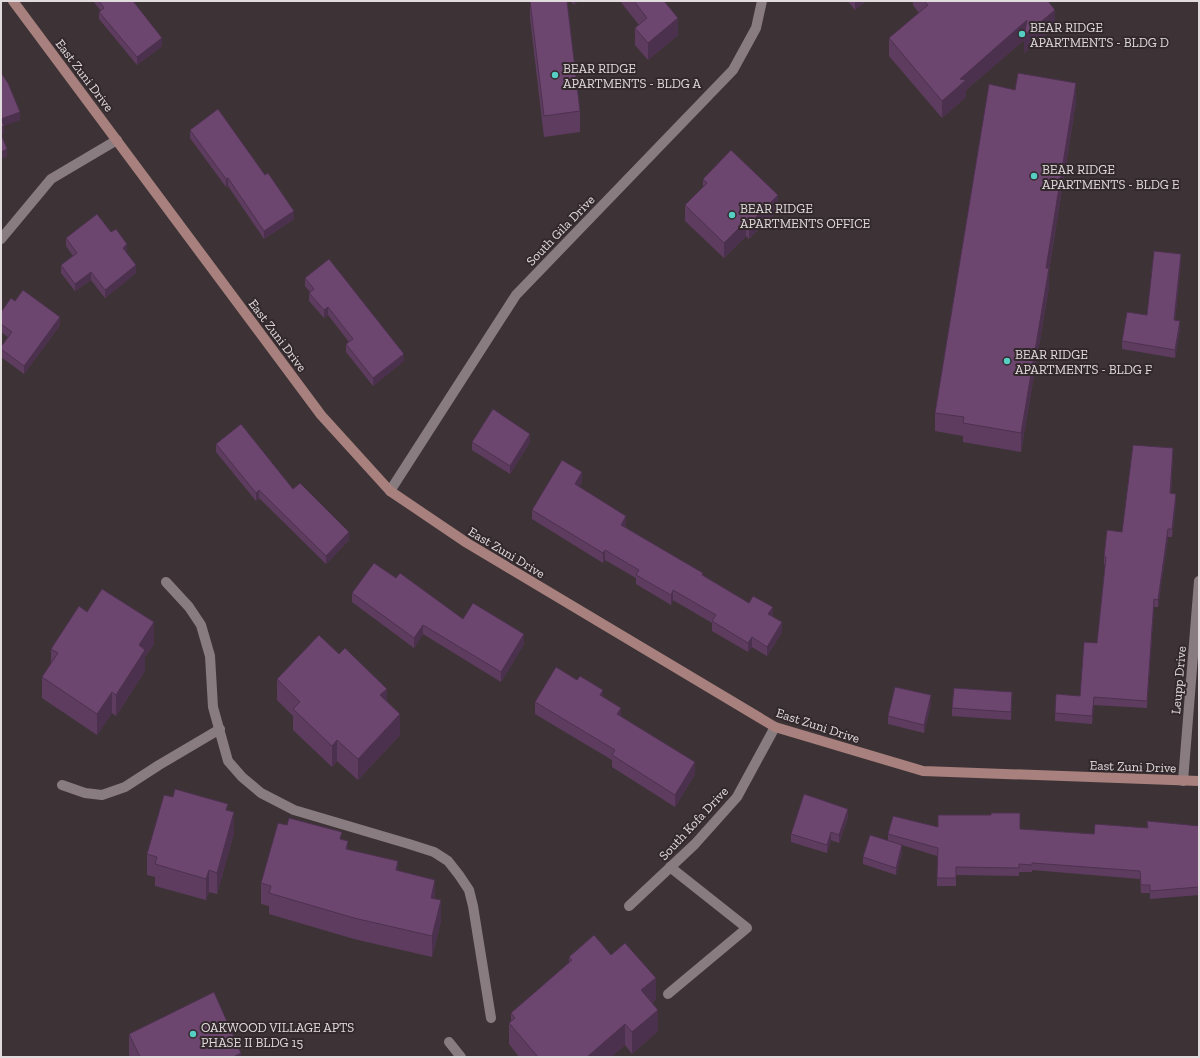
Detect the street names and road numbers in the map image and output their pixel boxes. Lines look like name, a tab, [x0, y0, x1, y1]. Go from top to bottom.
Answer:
street label: East Zuni Drive	[53, 36, 117, 114]
street label: South Gila Drive	[523, 192, 598, 269]
street label: East Zuni Drive	[246, 296, 310, 374]
street label: East Zuni Drive	[466, 524, 548, 581]
street label: Leupp Drive	[1168, 645, 1189, 715]
street label: East Zuni Drive	[774, 705, 861, 746]
street label: East Zuni Drive	[1089, 757, 1177, 776]
street label: South Kofa Drive	[656, 784, 731, 863]

